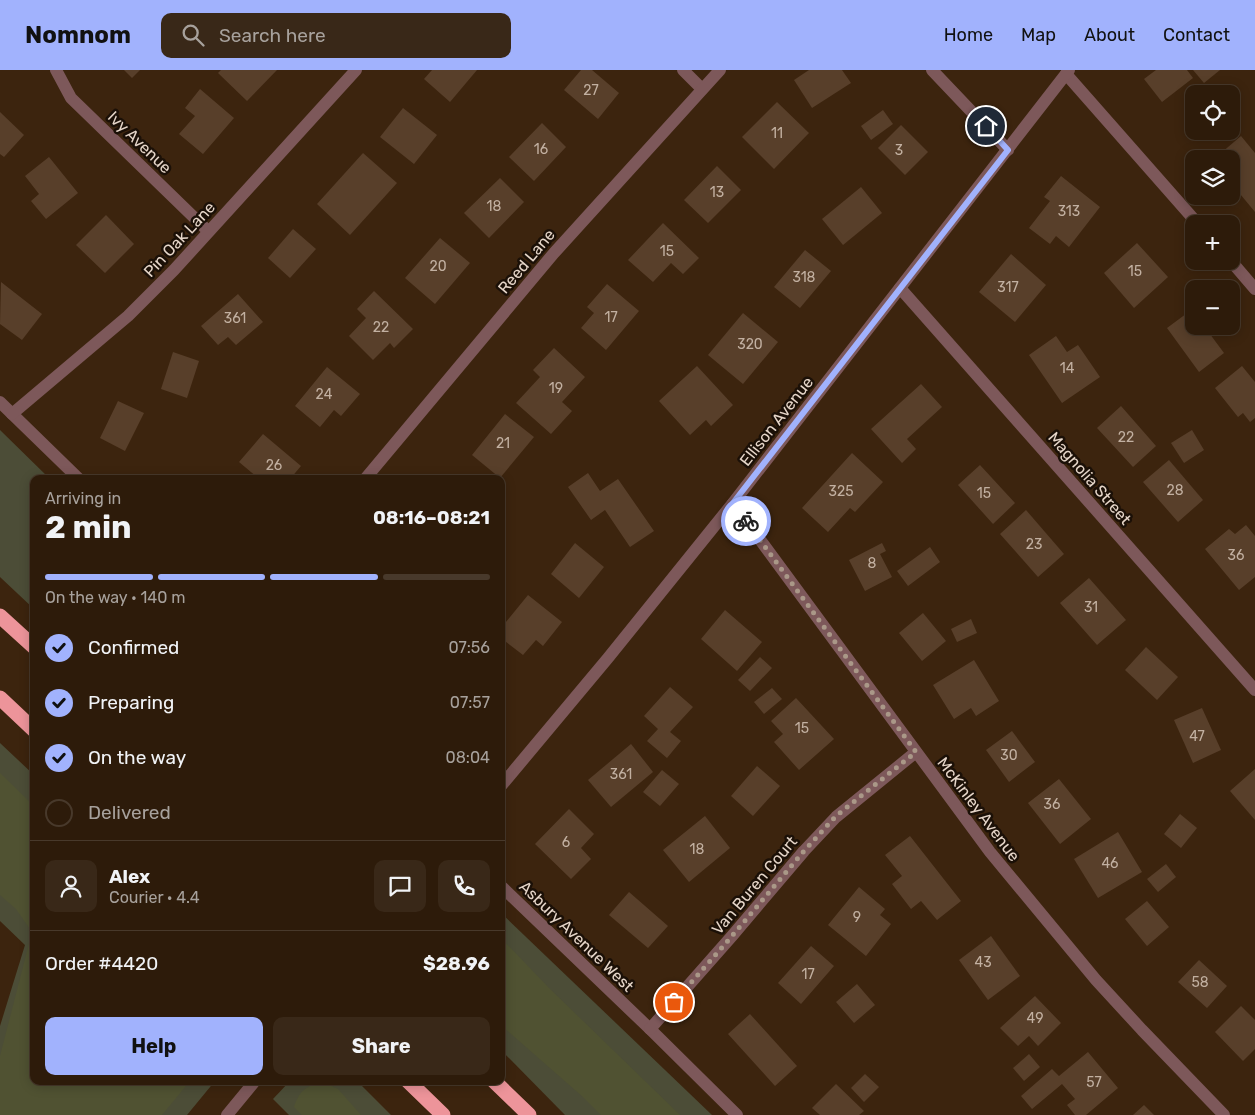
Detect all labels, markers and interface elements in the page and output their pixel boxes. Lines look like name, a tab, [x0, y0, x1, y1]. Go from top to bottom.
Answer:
search box	[161, 13, 511, 58]
text: Nomnom	[25, 21, 131, 49]
icon: search	[179, 21, 207, 49]
text: Search here	[219, 24, 326, 47]
text: Home	[944, 24, 993, 46]
text: Map	[1021, 24, 1056, 46]
text: About	[1084, 24, 1135, 46]
text: Contact	[1163, 24, 1230, 46]
house number: 27	[583, 82, 599, 99]
map controls	[1185, 85, 1240, 335]
button: locate	[1185, 85, 1240, 140]
pin	[965, 105, 1007, 147]
street label: Ivy Avenue	[104, 107, 175, 177]
icon: home	[972, 112, 1000, 140]
house number: 11	[771, 125, 783, 142]
house number: 16	[534, 141, 548, 158]
house number: 3	[895, 142, 903, 159]
button: layers	[1185, 150, 1240, 205]
house number: 13	[710, 184, 724, 201]
street label: Pin Oak Lane	[140, 198, 219, 281]
house number: 18	[487, 198, 502, 215]
house number: 313	[1058, 203, 1080, 220]
button: +	[1185, 215, 1240, 270]
street label: Reed Lane	[494, 225, 559, 297]
house number: 15	[660, 243, 674, 260]
house number: 20	[429, 258, 447, 275]
house number: 15	[1128, 263, 1142, 280]
house number: 318	[792, 269, 816, 286]
house number: 317	[997, 279, 1019, 296]
button: −	[1185, 280, 1240, 335]
house number: 17	[604, 309, 618, 326]
house number: 361	[224, 310, 246, 327]
house number: 22	[373, 319, 389, 336]
house number: 320	[737, 336, 763, 353]
house number: 14	[1060, 360, 1075, 377]
street label: Ellison Avenue	[736, 373, 817, 470]
house number: 19	[549, 380, 563, 397]
house number: 24	[316, 386, 333, 403]
street label: Magnolia Street	[1044, 428, 1135, 529]
house number: 22	[1118, 429, 1134, 446]
house number: 21	[496, 435, 510, 452]
house number: 26	[266, 457, 282, 474]
house number: 28	[1166, 482, 1184, 499]
house number: 325	[829, 483, 853, 500]
house number: 15	[977, 485, 991, 502]
text: Arriving in	[45, 489, 121, 508]
courier	[721, 496, 771, 546]
text: 08:16–08:21	[373, 506, 490, 529]
icon: bike	[732, 507, 760, 535]
text: 2 min	[45, 508, 132, 546]
house number: 23	[1026, 536, 1042, 553]
house number: 36	[1228, 547, 1244, 564]
house number: 8	[868, 555, 877, 572]
text: On the way · 140 m	[45, 588, 185, 607]
house number: 31	[1084, 599, 1098, 616]
icon: check	[45, 634, 73, 662]
text: Confirmed	[88, 636, 179, 659]
text: 07:56	[448, 638, 490, 657]
icon: check	[45, 689, 73, 717]
text: Preparing	[88, 691, 174, 714]
text: 07:57	[450, 693, 490, 712]
house number: 15	[795, 720, 809, 737]
house number: 47	[1189, 728, 1205, 745]
icon: check	[45, 744, 73, 772]
text: On the way	[88, 746, 186, 769]
house number: 30	[1000, 747, 1018, 764]
text: 08:04	[445, 748, 490, 767]
street label: McKinley Avenue	[933, 754, 1024, 865]
house number: 361	[610, 766, 632, 783]
house number: 36	[1044, 796, 1060, 813]
text: Delivered	[88, 801, 171, 824]
street label: Van Buren Court	[708, 832, 801, 938]
house number: 6	[562, 834, 570, 851]
house number: 18	[690, 841, 705, 858]
house number: 46	[1101, 855, 1119, 872]
button: person	[45, 860, 97, 912]
button: chat	[374, 860, 426, 912]
button: phone	[438, 860, 490, 912]
text: Alex	[109, 865, 150, 888]
street label: Asbury Avenue West	[516, 877, 638, 996]
text: Courier · 4.4	[109, 888, 200, 907]
house number: 9	[853, 909, 861, 926]
text: Order #4420	[45, 952, 158, 975]
text: $28.96	[423, 952, 490, 975]
house number: 43	[974, 954, 992, 971]
house number: 17	[801, 966, 815, 983]
house number: 58	[1191, 974, 1209, 991]
pin	[653, 981, 695, 1023]
icon: bag	[660, 988, 688, 1016]
house number: 49	[1027, 1010, 1043, 1027]
button: Help	[45, 1017, 263, 1075]
button: Share	[273, 1017, 490, 1075]
house number: 57	[1086, 1074, 1102, 1091]

